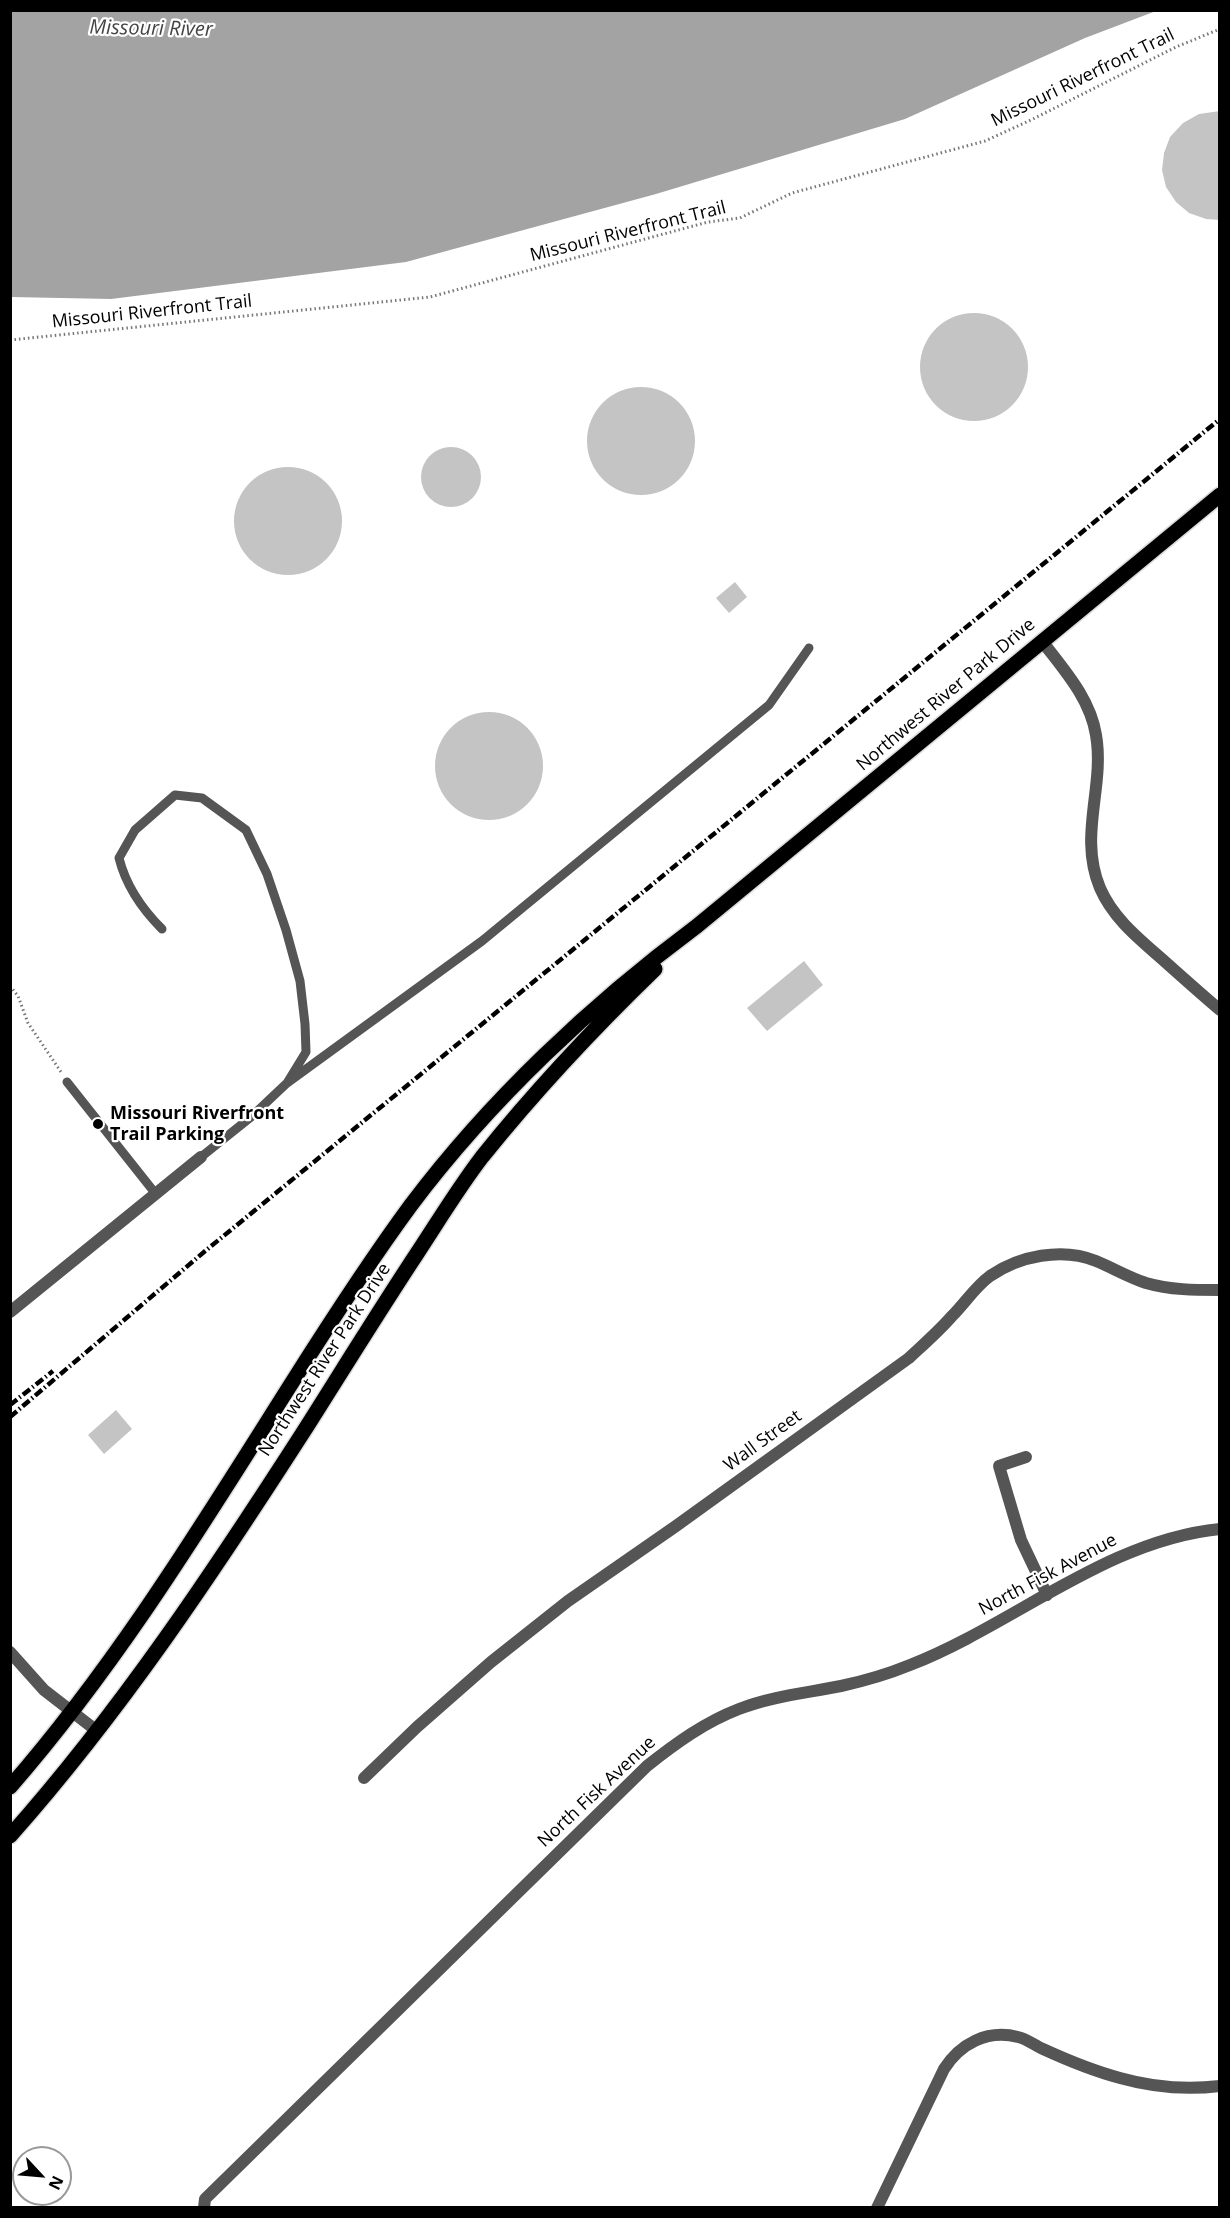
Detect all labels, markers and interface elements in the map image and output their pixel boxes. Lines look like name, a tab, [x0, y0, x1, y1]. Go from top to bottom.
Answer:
water label: Missouri River	[89, 16, 213, 42]
street label: Missouri Riverfront Trail	[988, 24, 1178, 132]
street label: Missouri Riverfront Trail	[528, 197, 728, 267]
street label: Missouri Riverfront Trail	[51, 291, 253, 333]
street label: Northwest River Park Drive	[852, 614, 1040, 776]
place label: Missouri Riverfront Trail Parking	[110, 1103, 284, 1146]
marker: Missouri Riverfront Trail Parking	[91, 1117, 105, 1131]
street label: Northwest River Park Drive	[254, 1259, 396, 1461]
street label: Wall Street	[720, 1406, 806, 1476]
street label: North Fisk Avenue	[975, 1530, 1121, 1620]
street label: North Fisk Avenue	[534, 1732, 660, 1852]
north arrow	[12, 2146, 72, 2206]
text: N	[44, 2172, 69, 2194]

